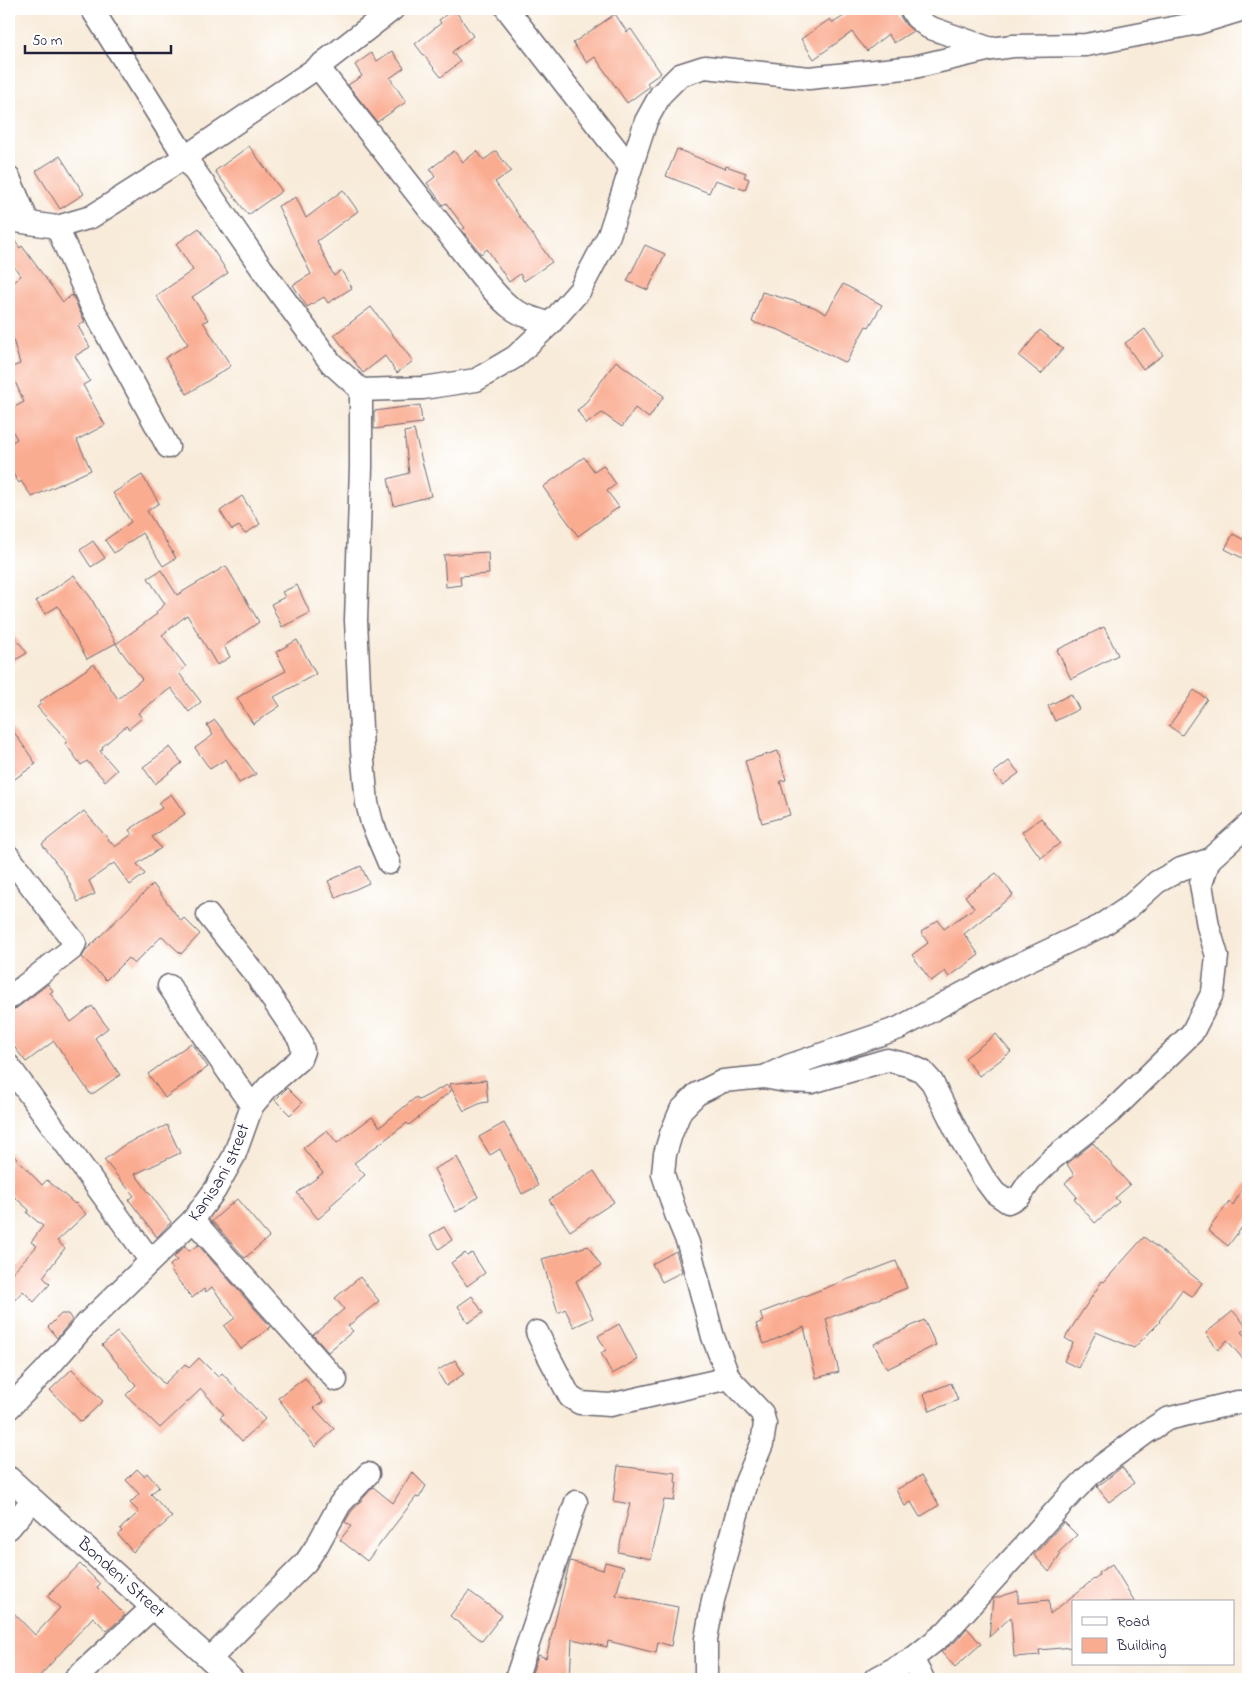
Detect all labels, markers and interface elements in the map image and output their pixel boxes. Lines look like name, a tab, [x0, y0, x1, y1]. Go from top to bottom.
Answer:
scale bar	[25, 22, 171, 54]
text: 50 m	[32, 30, 63, 52]
street label: Kanisani street	[183, 1120, 257, 1228]
street label: Bondeni Street	[70, 1531, 170, 1625]
legend	[1072, 1600, 1234, 1666]
text: Road	[1117, 1611, 1150, 1633]
text: Building	[1116, 1635, 1166, 1658]

